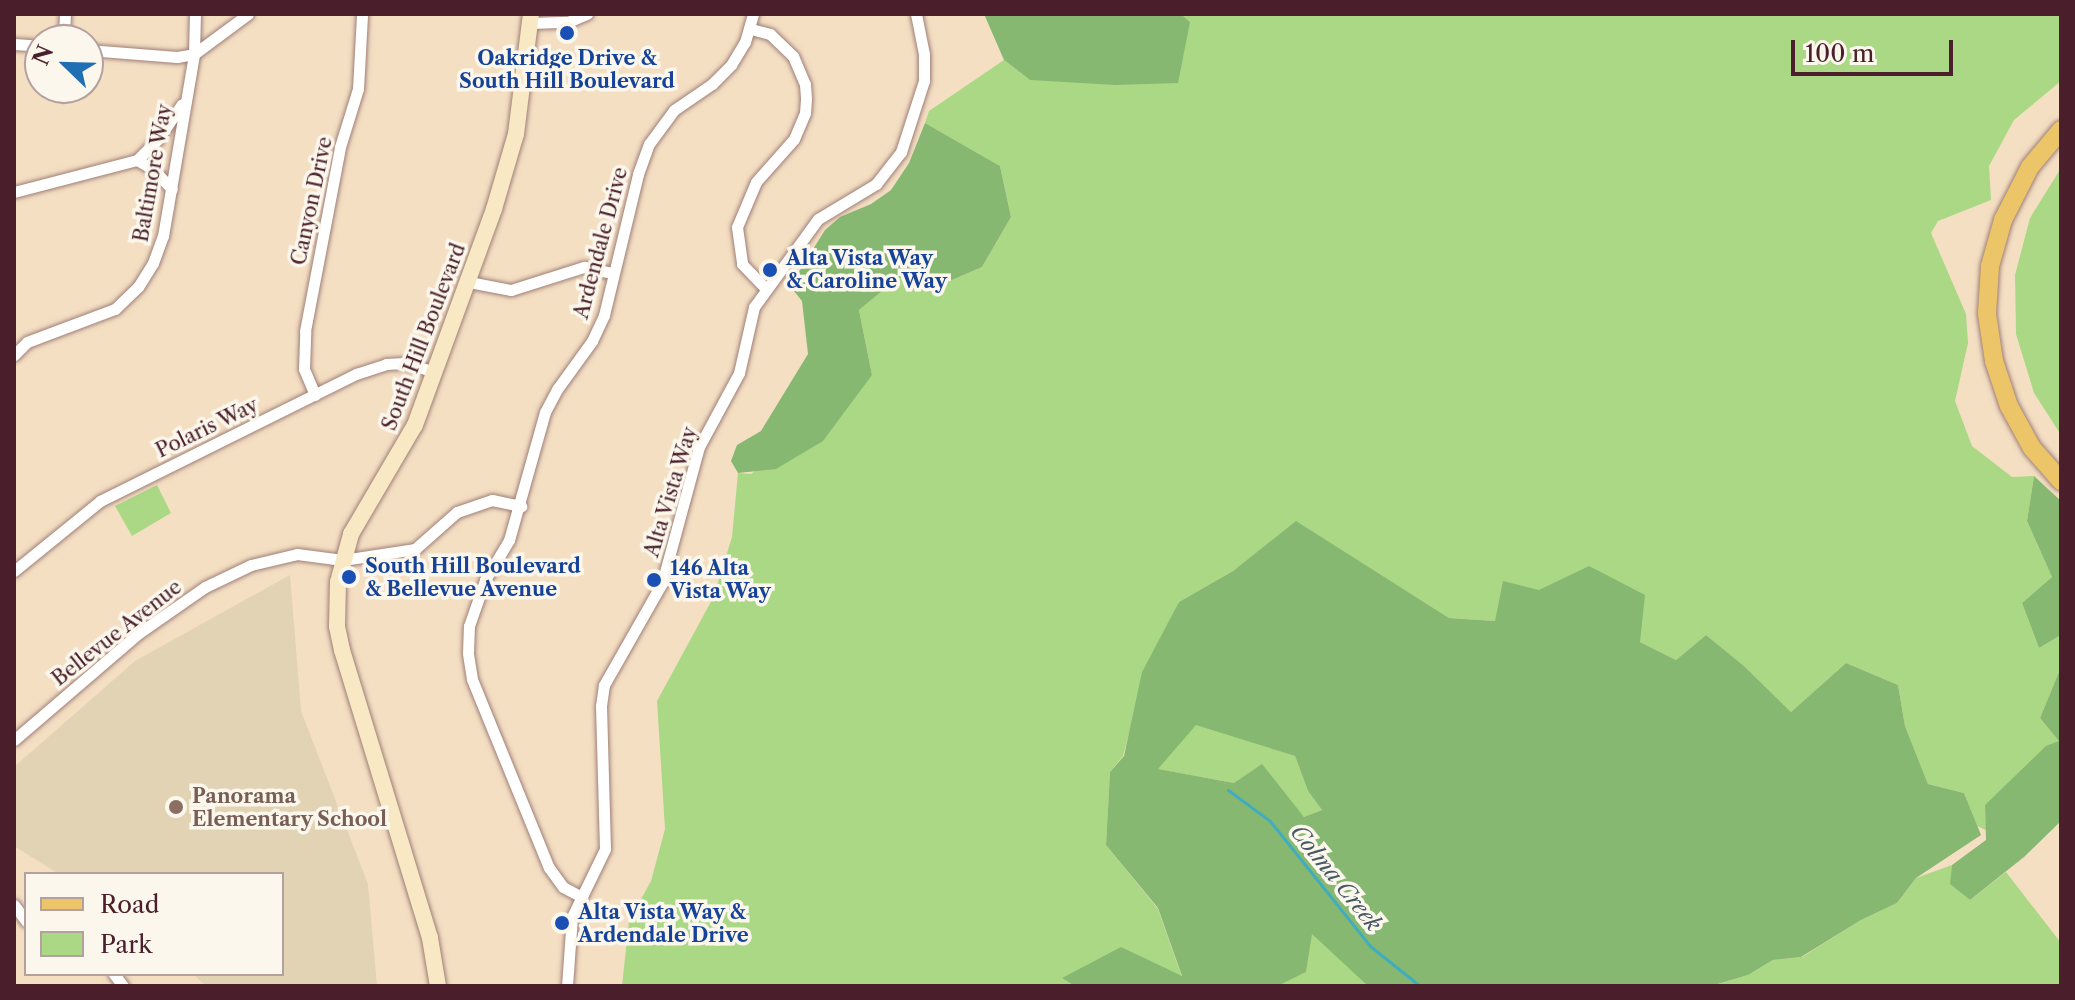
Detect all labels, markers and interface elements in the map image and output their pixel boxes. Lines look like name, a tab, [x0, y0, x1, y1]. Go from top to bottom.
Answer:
north arrow	[24, 24, 104, 104]
marker: Oakridge Drive & South Hill Boulevard	[558, 24, 576, 42]
scale bar	[1795, 24, 1957, 74]
text: 100 m	[1805, 39, 1874, 68]
text: N	[27, 41, 59, 69]
place label: Oakridge Drive & South Hill Boulevard	[459, 46, 675, 93]
street label: Baltimore Way	[129, 102, 177, 244]
street label: Canyon Drive	[287, 135, 337, 267]
street label: Ardendale Drive	[569, 165, 633, 321]
street label: South Hill Boulevard	[377, 240, 471, 434]
place label: Alta Vista Way & Caroline Way	[786, 246, 948, 293]
marker: Alta Vista Way & Caroline Way	[761, 261, 779, 279]
street label: Polaris Way	[152, 393, 262, 463]
street label: Alta Vista Way	[639, 423, 703, 561]
place label: South Hill Boulevard & Bellevue Avenue	[365, 554, 581, 601]
place label: 146 Alta Vista Way	[670, 556, 772, 603]
marker: South Hill Boulevard & Bellevue Avenue	[340, 568, 358, 586]
marker: 146 Alta Vista Way	[645, 571, 663, 589]
street label: Bellevue Avenue	[47, 575, 187, 691]
place label: Panorama Elementary School	[192, 784, 388, 831]
marker: Panorama Elementary School	[167, 798, 185, 816]
water label: Colma Creek	[1285, 819, 1387, 937]
legend	[24, 872, 284, 976]
text: Road	[100, 890, 159, 919]
place label: Alta Vista Way & Ardendale Drive	[578, 900, 749, 947]
marker: Alta Vista Way & Ardendale Drive	[553, 914, 571, 932]
text: Park	[100, 930, 152, 959]

